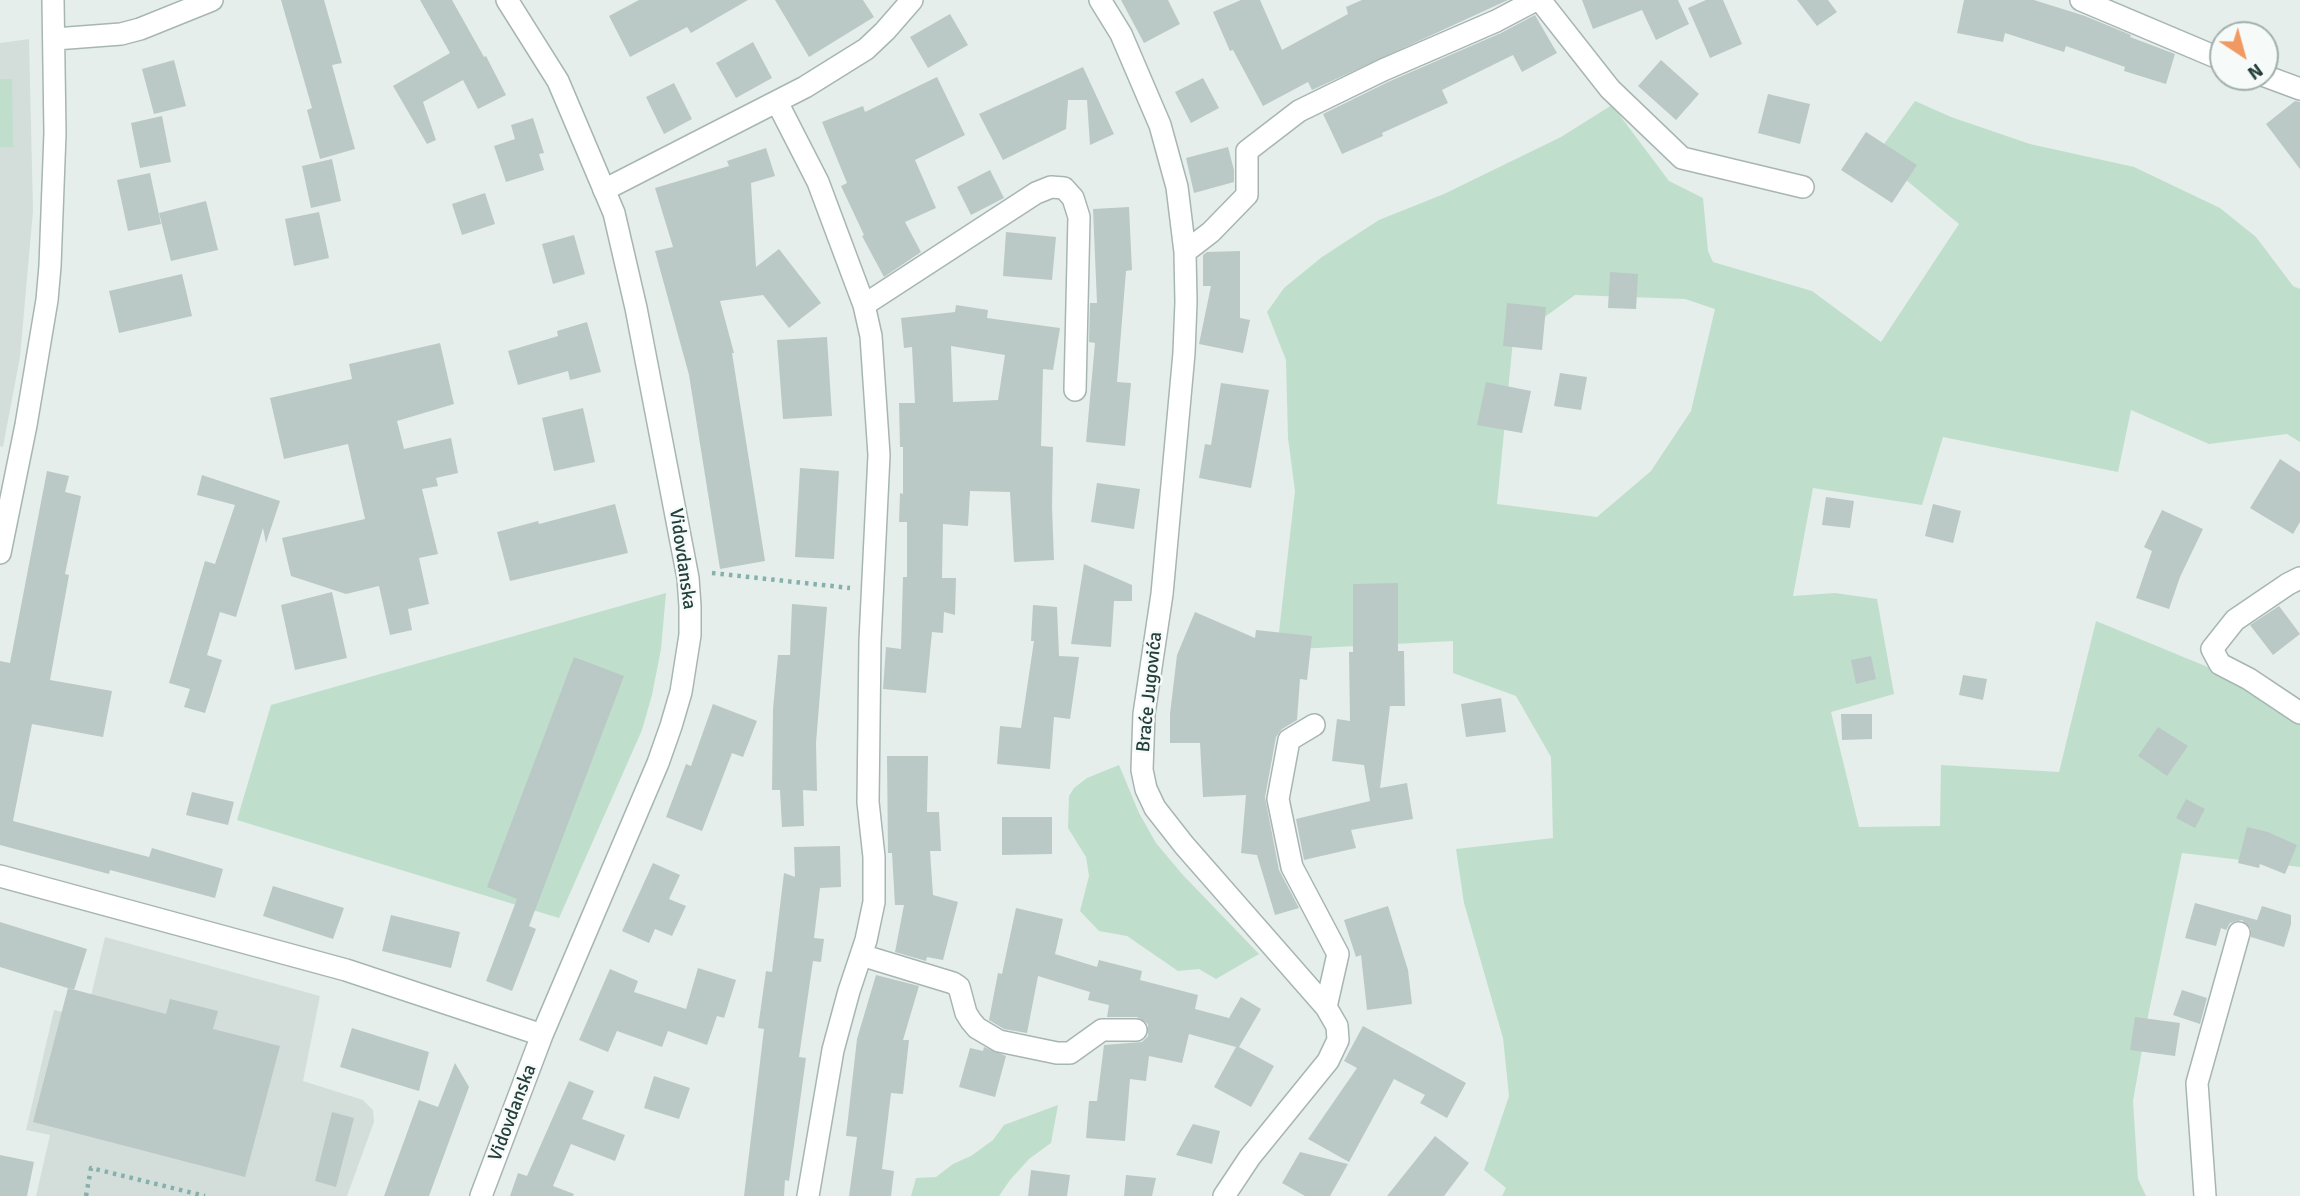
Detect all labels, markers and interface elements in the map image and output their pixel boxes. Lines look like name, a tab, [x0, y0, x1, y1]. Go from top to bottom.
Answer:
north arrow	[2209, 21, 2279, 91]
text: N	[2243, 58, 2268, 85]
street label: Vidovdanska	[664, 507, 700, 611]
street label: Braće Jugovića	[1132, 631, 1168, 753]
street label: Vidovdanska	[484, 1061, 542, 1165]

